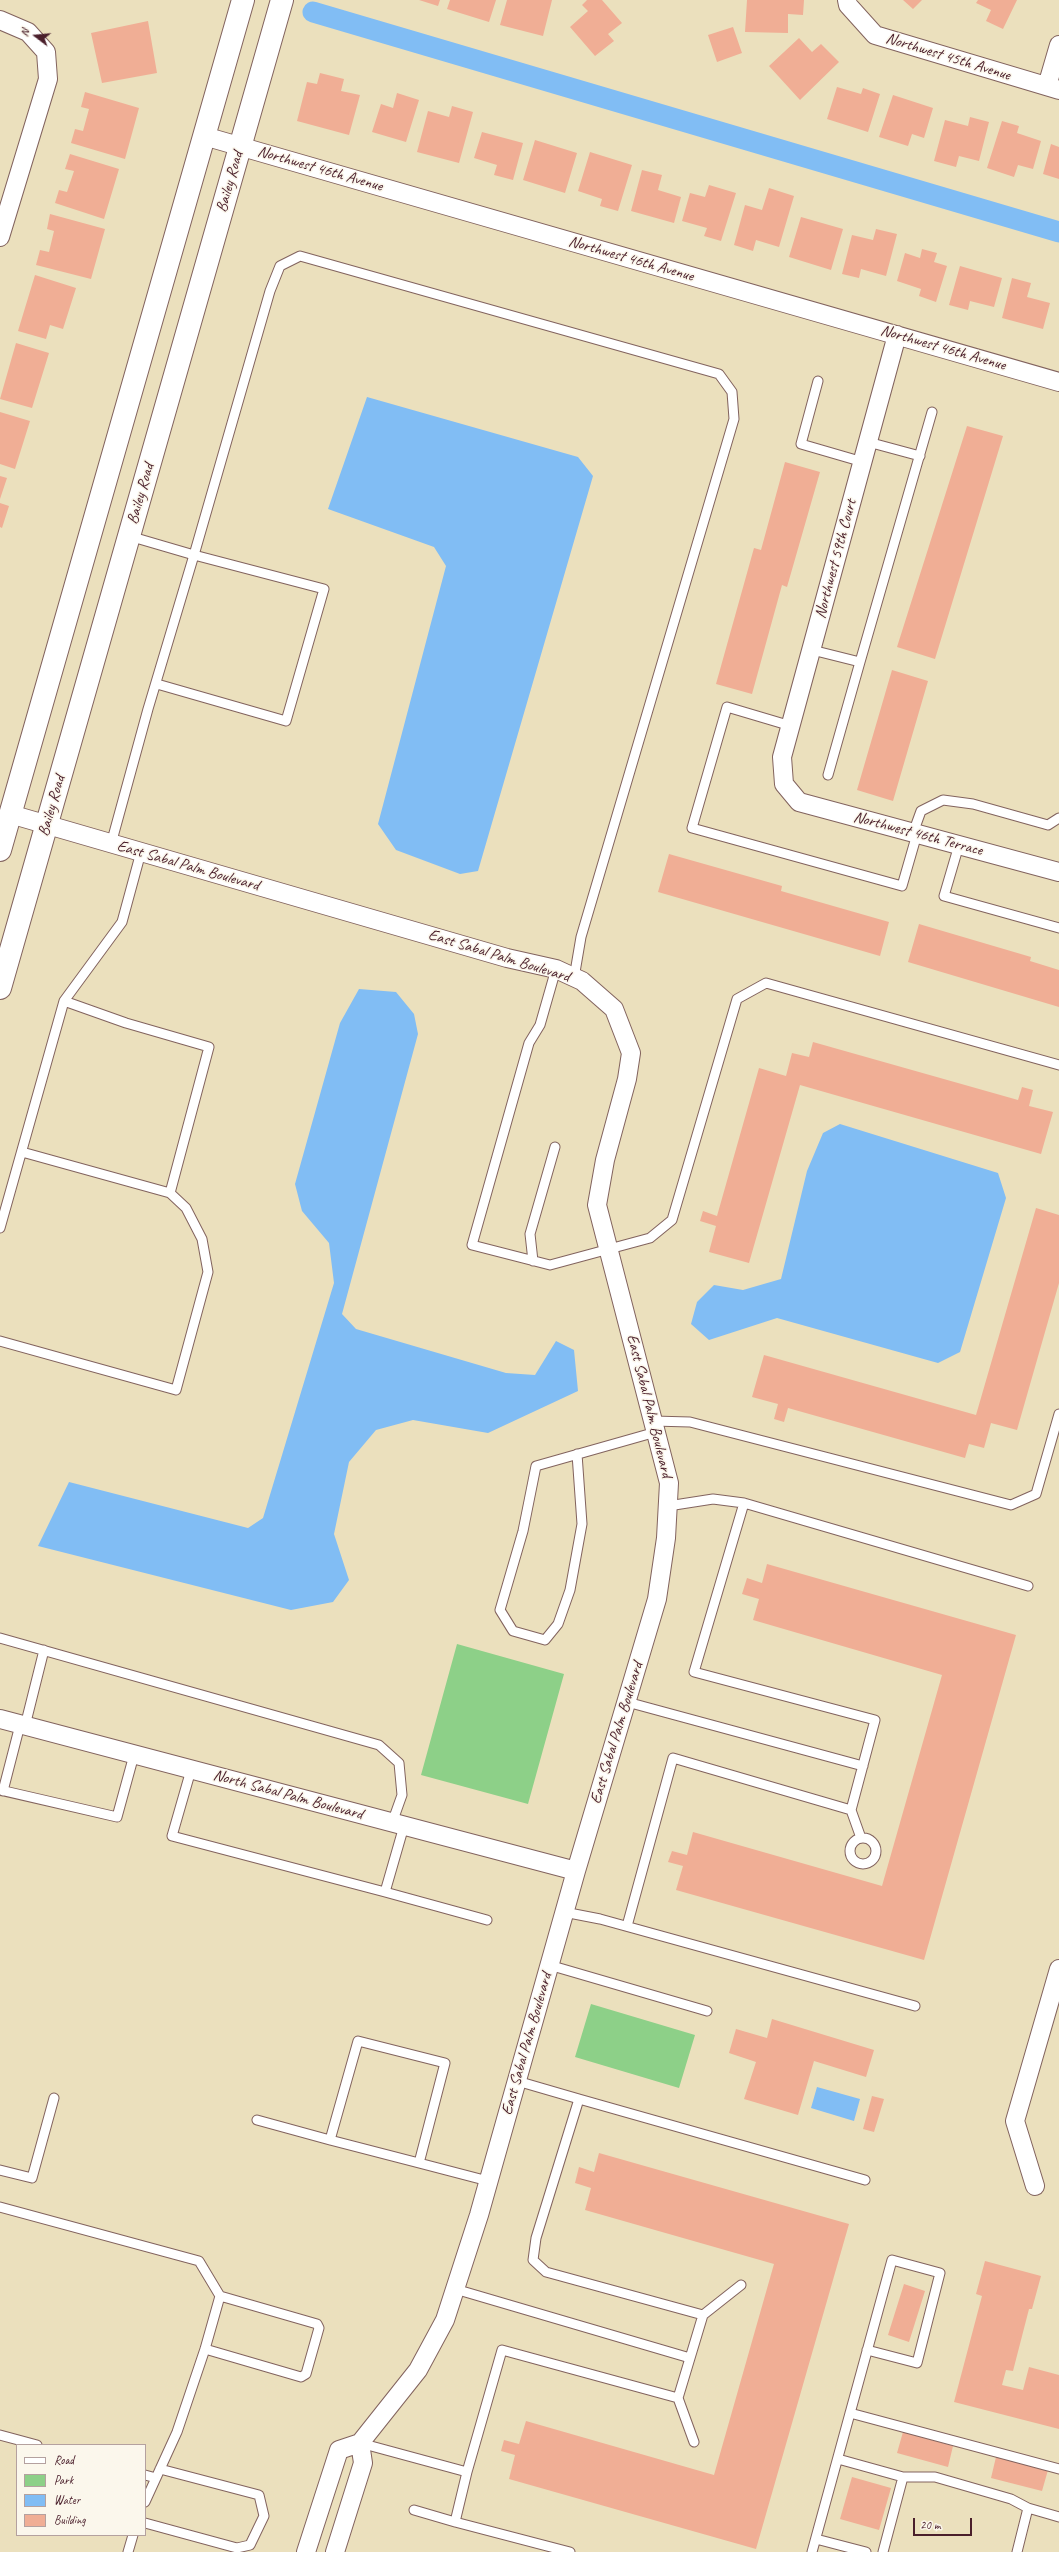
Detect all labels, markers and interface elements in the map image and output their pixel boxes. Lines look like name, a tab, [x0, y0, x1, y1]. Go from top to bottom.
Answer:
north arrow	[16, 16, 56, 56]
text: N	[17, 27, 32, 38]
street label: Northwest 45th Avenue	[883, 29, 1013, 85]
street label: Northwest 46th Avenue	[255, 142, 385, 196]
street label: Bailey Road	[212, 149, 248, 215]
street label: Northwest 46th Avenue	[566, 232, 696, 286]
street label: Northwest 46th Avenue	[878, 321, 1008, 375]
street label: Bailey Road	[123, 461, 159, 527]
street label: Northwest 59th Court	[811, 497, 861, 621]
street label: Bailey Road	[34, 773, 70, 839]
street label: Northwest 46th Terrace	[851, 808, 985, 860]
street label: East Sabal Palm Boulevard	[115, 837, 261, 895]
street label: East Sabal Palm Boulevard	[426, 925, 572, 987]
street label: East Sabal Palm Boulevard	[622, 1332, 676, 1480]
street label: East Sabal Palm Boulevard	[586, 1660, 648, 1806]
street label: North Sabal Palm Boulevard	[211, 1766, 365, 1824]
street label: East Sabal Palm Boulevard	[498, 1971, 556, 2117]
legend	[16, 2444, 146, 2536]
text: Road	[54, 2452, 74, 2468]
text: Park	[54, 2472, 73, 2488]
text: Water	[54, 2492, 80, 2508]
scale bar	[915, 2510, 974, 2536]
text: Building	[54, 2512, 86, 2528]
text: 20 m	[920, 2517, 940, 2533]

